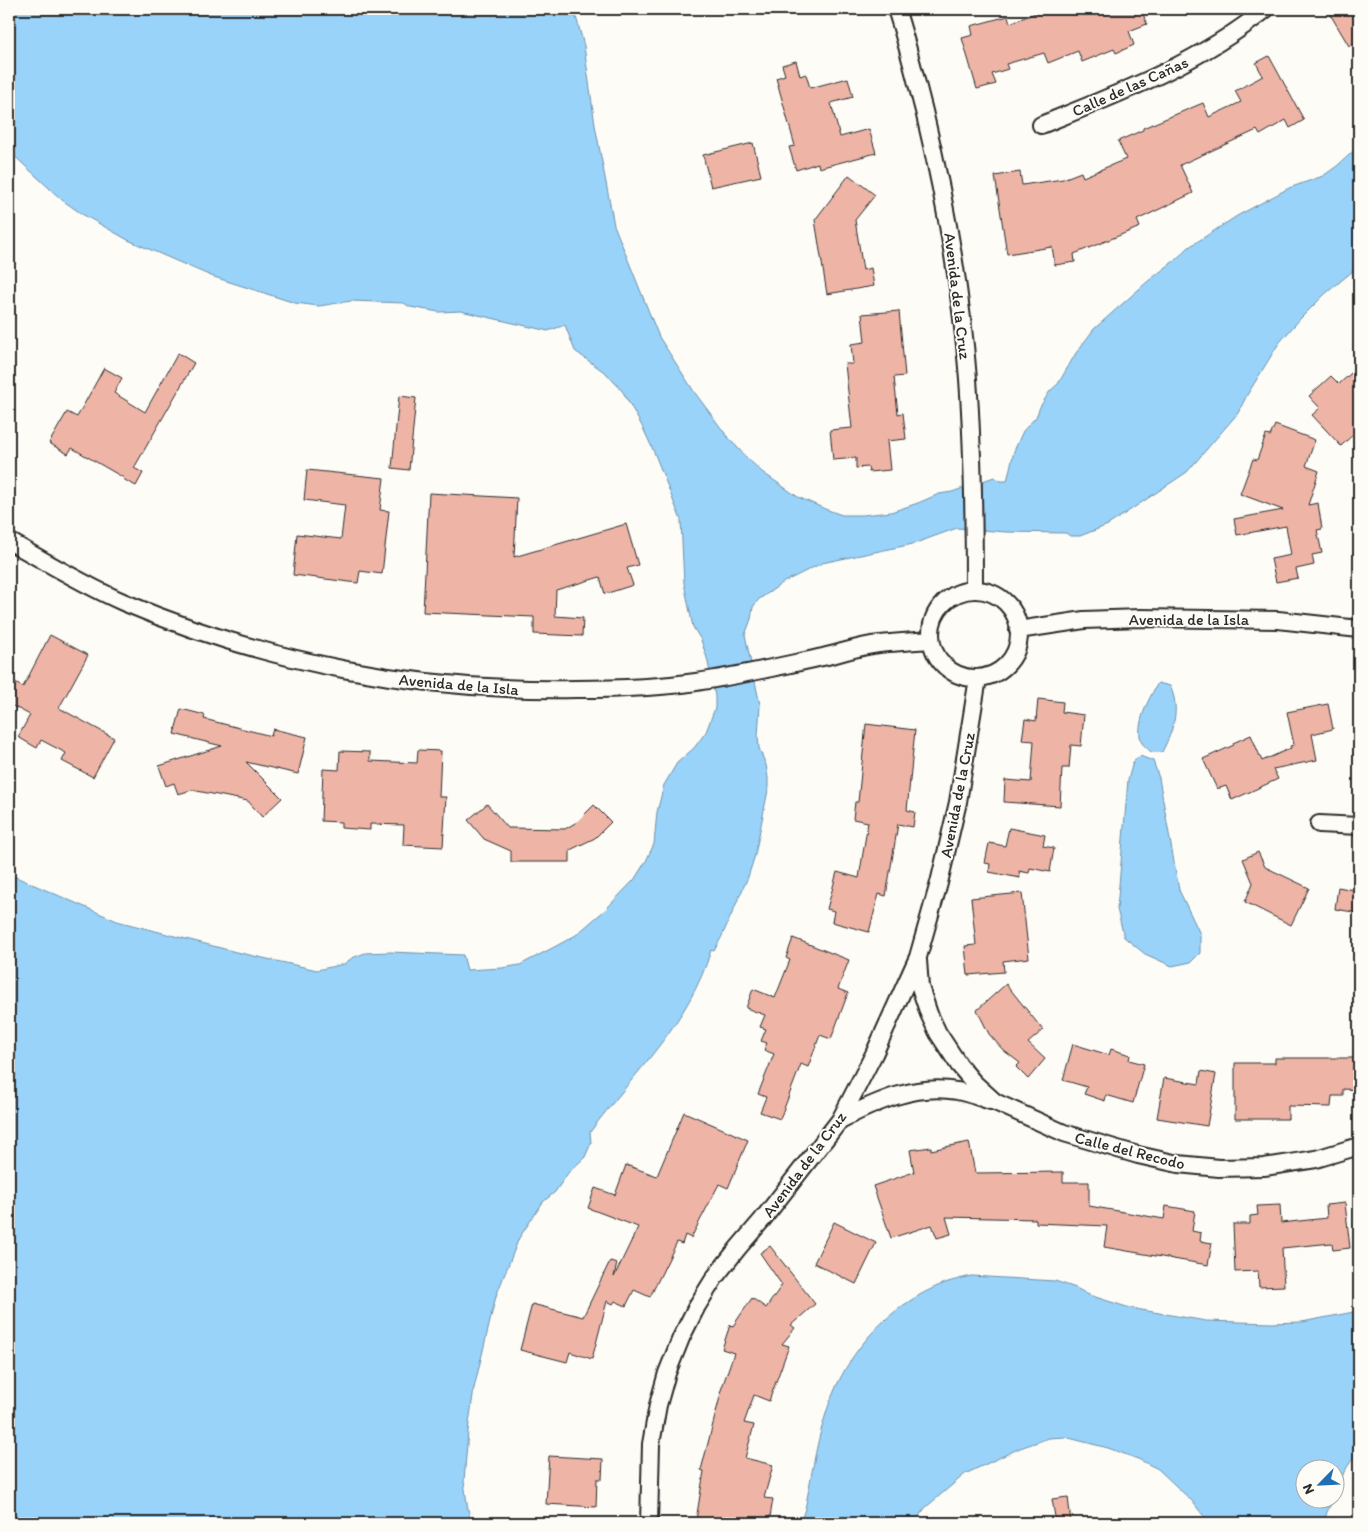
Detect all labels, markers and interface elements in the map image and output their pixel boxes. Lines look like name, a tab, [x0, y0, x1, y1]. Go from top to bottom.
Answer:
street label: Calle de las Cañas	[1069, 52, 1191, 121]
street label: Avenida de la Cruz	[940, 232, 975, 361]
street label: Avenida de la Isla	[1129, 610, 1250, 629]
street label: Avenida de la Isla	[398, 670, 520, 699]
street label: Avenida de la Cruz	[936, 730, 979, 859]
street label: Avenida de la Cruz	[759, 1107, 851, 1221]
street label: Calle del Recodo	[1073, 1128, 1187, 1173]
north arrow	[1296, 1460, 1346, 1510]
text: N	[1299, 1481, 1318, 1497]

